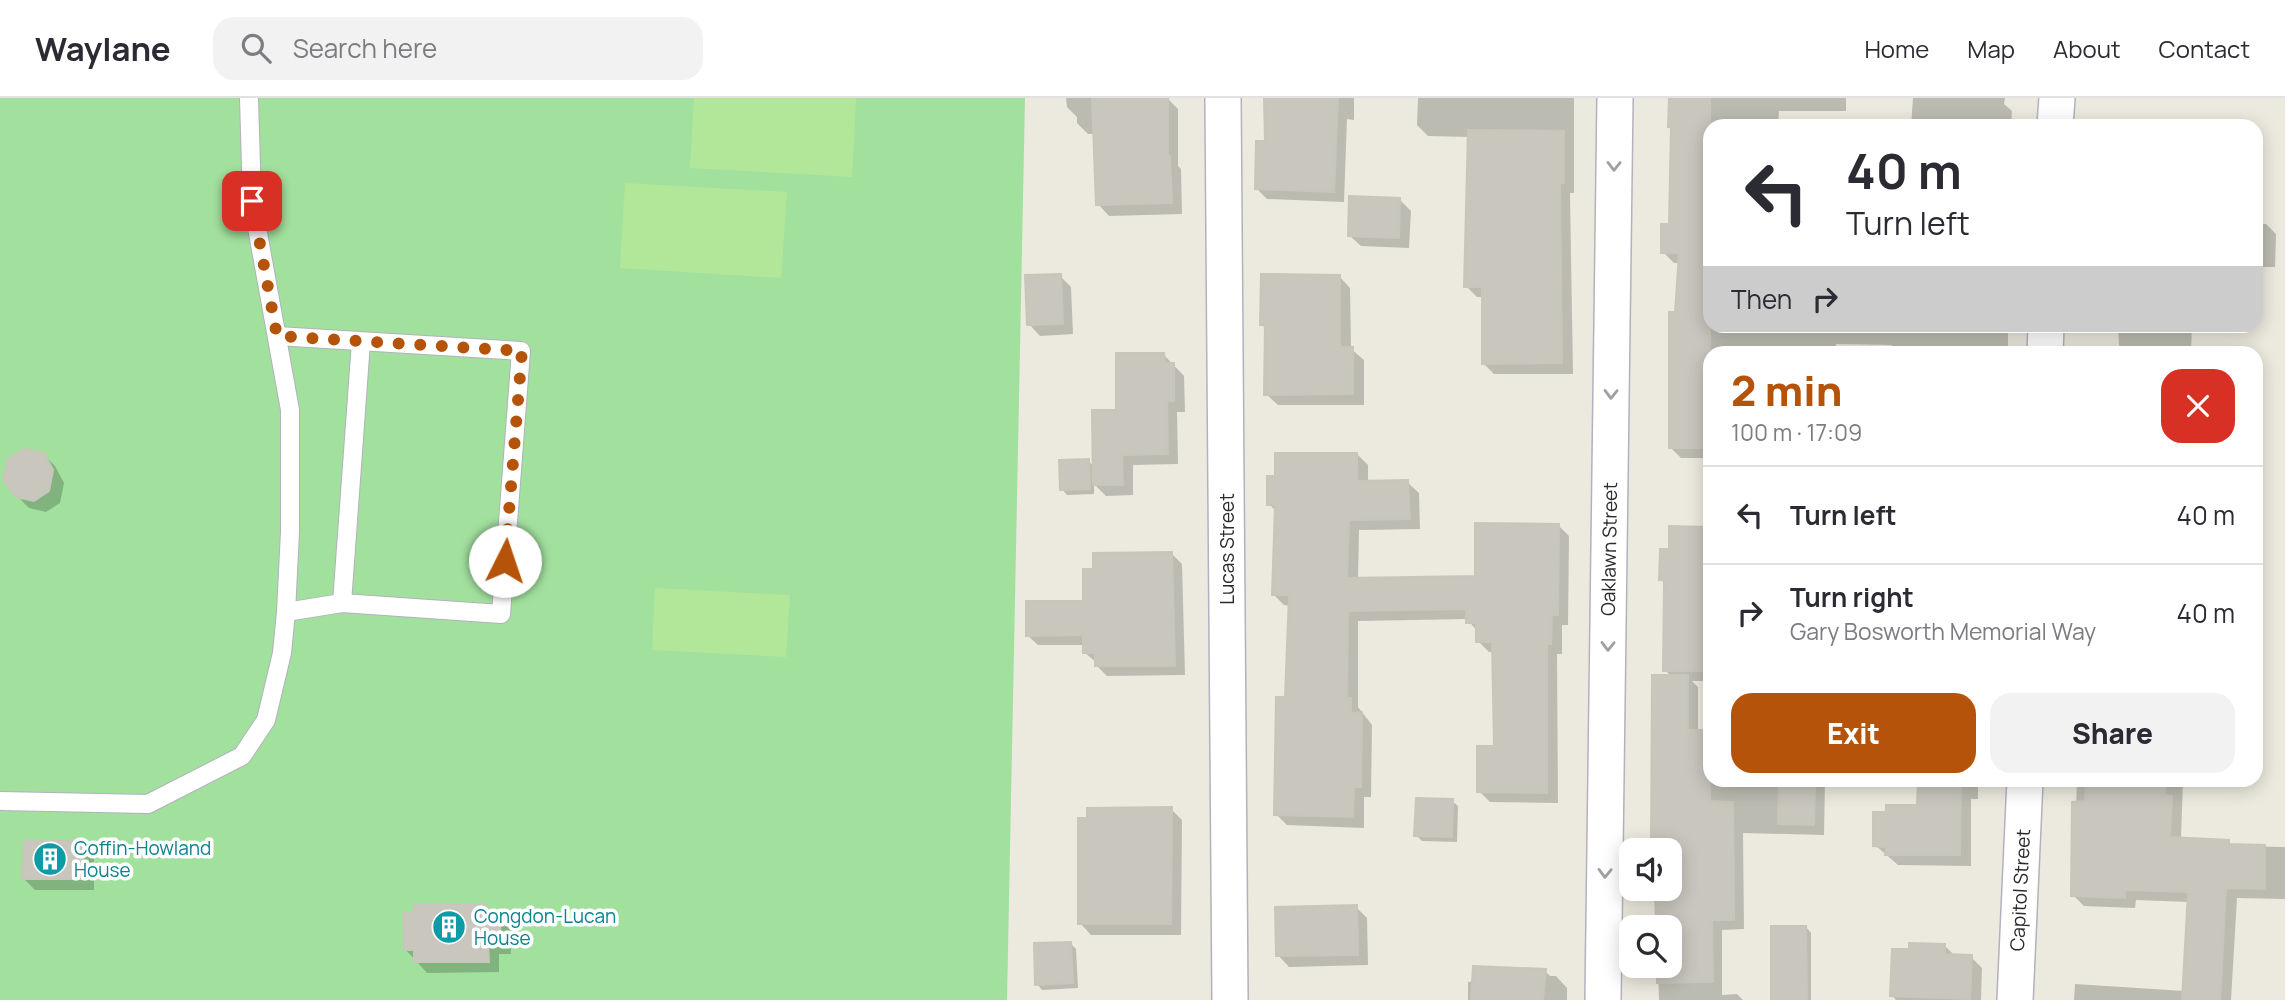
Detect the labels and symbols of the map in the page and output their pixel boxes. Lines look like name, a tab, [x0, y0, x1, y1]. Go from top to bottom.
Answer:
one-way arrow	[1606, 161, 1622, 172]
pin	[222, 171, 282, 231]
one-way arrow	[1603, 389, 1619, 399]
street label: Oaklawn Street	[1595, 482, 1623, 616]
street label: Lucas Street	[1214, 493, 1240, 605]
position arrow	[468, 524, 542, 598]
one-way arrow	[1600, 641, 1616, 651]
street label: Capitol Street	[2004, 828, 2036, 952]
place label: Coffin-Howland House	[74, 835, 211, 883]
building icon: Coffin-Howland House	[31, 840, 69, 878]
one-way arrow	[1597, 868, 1613, 879]
place label: Congdon-Lucan House	[474, 903, 616, 951]
building icon: Congdon-Lucan House	[430, 908, 468, 946]

